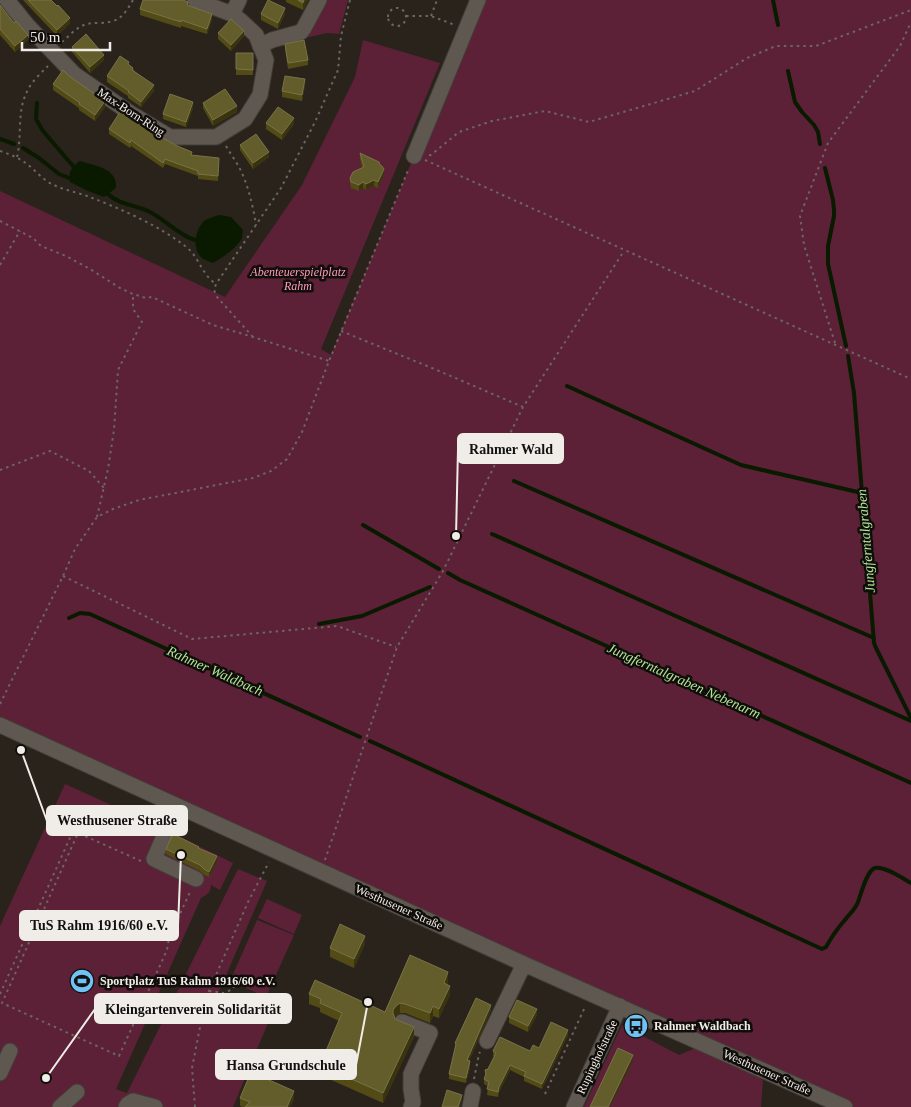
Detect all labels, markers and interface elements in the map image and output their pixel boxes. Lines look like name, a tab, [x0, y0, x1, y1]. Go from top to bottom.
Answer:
scale bar	[22, 20, 110, 52]
text: 50 m	[30, 29, 61, 45]
street label: Max-Born-Ring	[95, 85, 167, 139]
park label: Abenteuerspielplatz Rahm	[249, 265, 346, 293]
callout: Rahmer Wald	[458, 434, 563, 463]
text: Rahmer Wald	[469, 442, 553, 457]
water label: Jungferntalgraben	[854, 488, 878, 594]
water label: Jungferntalgraben Nebenarm	[605, 640, 763, 722]
water label: Rahmer Waldbach	[164, 643, 265, 699]
callout: Westhusener Straße	[47, 806, 187, 835]
text: Westhusener Straße	[57, 813, 177, 828]
street label: Westhusener Straße	[353, 881, 445, 933]
callout: TuS Rahm 1916/60 e.V.	[20, 911, 178, 940]
text: TuS Rahm 1916/60 e.V.	[30, 918, 168, 933]
sports icon: Sportplatz TuS Rahm 1916/60 e.V.	[69, 968, 95, 994]
place label: Sportplatz TuS Rahm 1916/60 e.V.	[100, 974, 275, 988]
callout: Kleingartenverein Solidarität	[95, 994, 291, 1023]
text: Kleingartenverein Solidarität	[105, 1002, 281, 1017]
bus stop icon: Rahmer Waldbach	[623, 1013, 649, 1039]
street label: Rupinghofstraße	[574, 1018, 620, 1096]
place label: Rahmer Waldbach	[654, 1019, 751, 1033]
street label: Westhusener Straße	[721, 1046, 813, 1098]
callout: Hansa Grundschule	[216, 1050, 356, 1079]
text: Hansa Grundschule	[226, 1058, 346, 1073]

